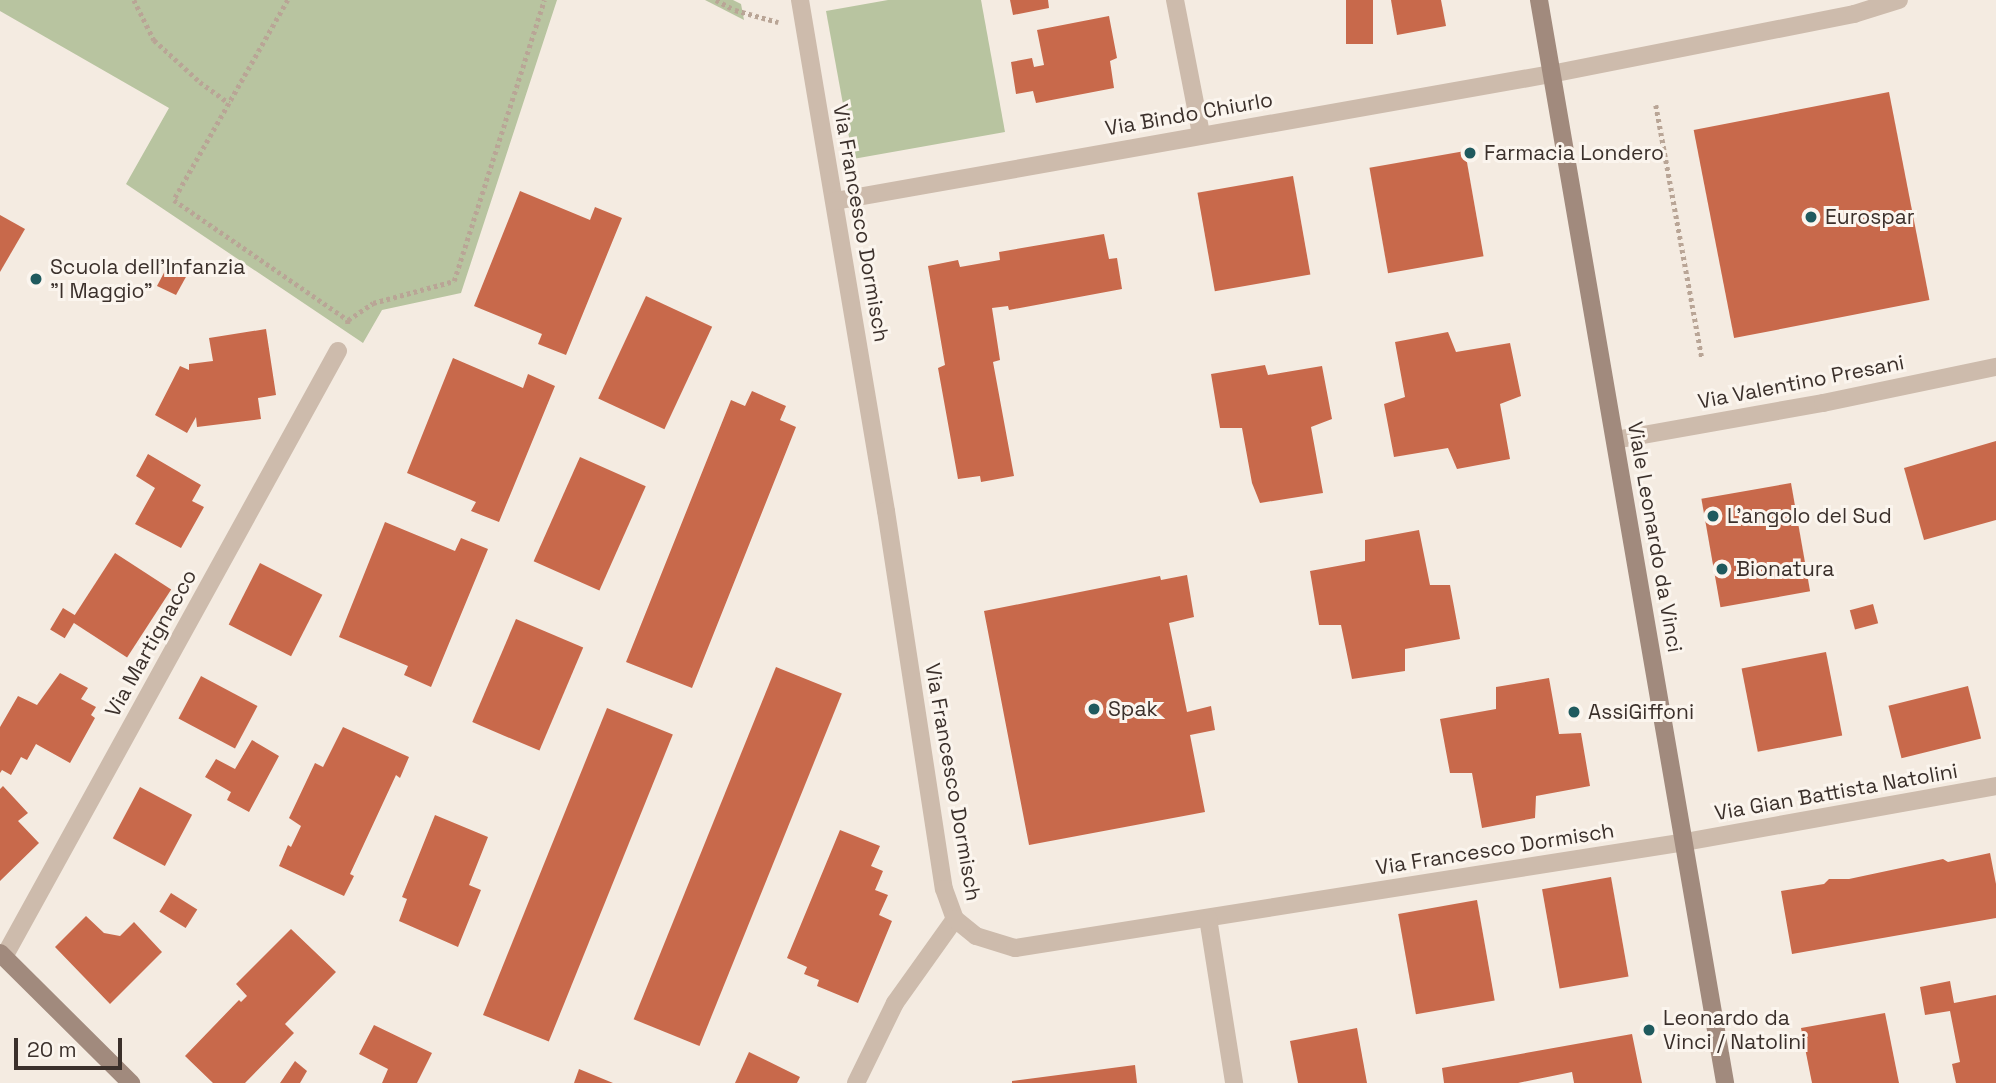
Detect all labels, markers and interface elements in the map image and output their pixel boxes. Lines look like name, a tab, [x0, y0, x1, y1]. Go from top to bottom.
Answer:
street label: Via Bindo Chiurlo	[1103, 87, 1275, 141]
street label: Via Francesco Dormisch	[828, 102, 894, 344]
place label: Farmacia Londero	[1484, 140, 1664, 166]
marker: Farmacia Londero	[1462, 145, 1478, 161]
place label: Eurospar	[1825, 204, 1915, 230]
marker: Eurospar	[1803, 209, 1819, 225]
place label: Scuola dell'Infanzia "I Maggio"	[50, 254, 245, 304]
marker: Scuola dell'Infanzia "I Maggio"	[28, 271, 44, 287]
street label: Via Valentino Presani	[1696, 350, 1906, 414]
street label: Viale Leonardo da Vinci	[1622, 420, 1688, 654]
place label: L'angolo del Sud	[1727, 503, 1892, 529]
marker: L'angolo del Sud	[1705, 508, 1721, 524]
place label: Bionatura	[1736, 556, 1834, 582]
marker: Bionatura	[1714, 561, 1730, 577]
street label: Via Martignacco	[100, 565, 202, 721]
street label: Via Francesco Dormisch	[920, 661, 986, 903]
place label: Spak	[1108, 696, 1158, 722]
place label: AssiGiffoni	[1588, 699, 1694, 725]
marker: Spak	[1086, 701, 1102, 717]
marker: AssiGiffoni	[1566, 704, 1582, 720]
street label: Via Gian Battista Natolini	[1713, 758, 1959, 826]
street label: Via Francesco Dormisch	[1374, 818, 1616, 880]
place label: Leonardo da Vinci / Natolini	[1663, 1005, 1806, 1055]
marker: Leonardo da Vinci / Natolini	[1641, 1022, 1657, 1038]
scale bar	[18, 1024, 126, 1068]
text: 20 m	[27, 1036, 77, 1063]

